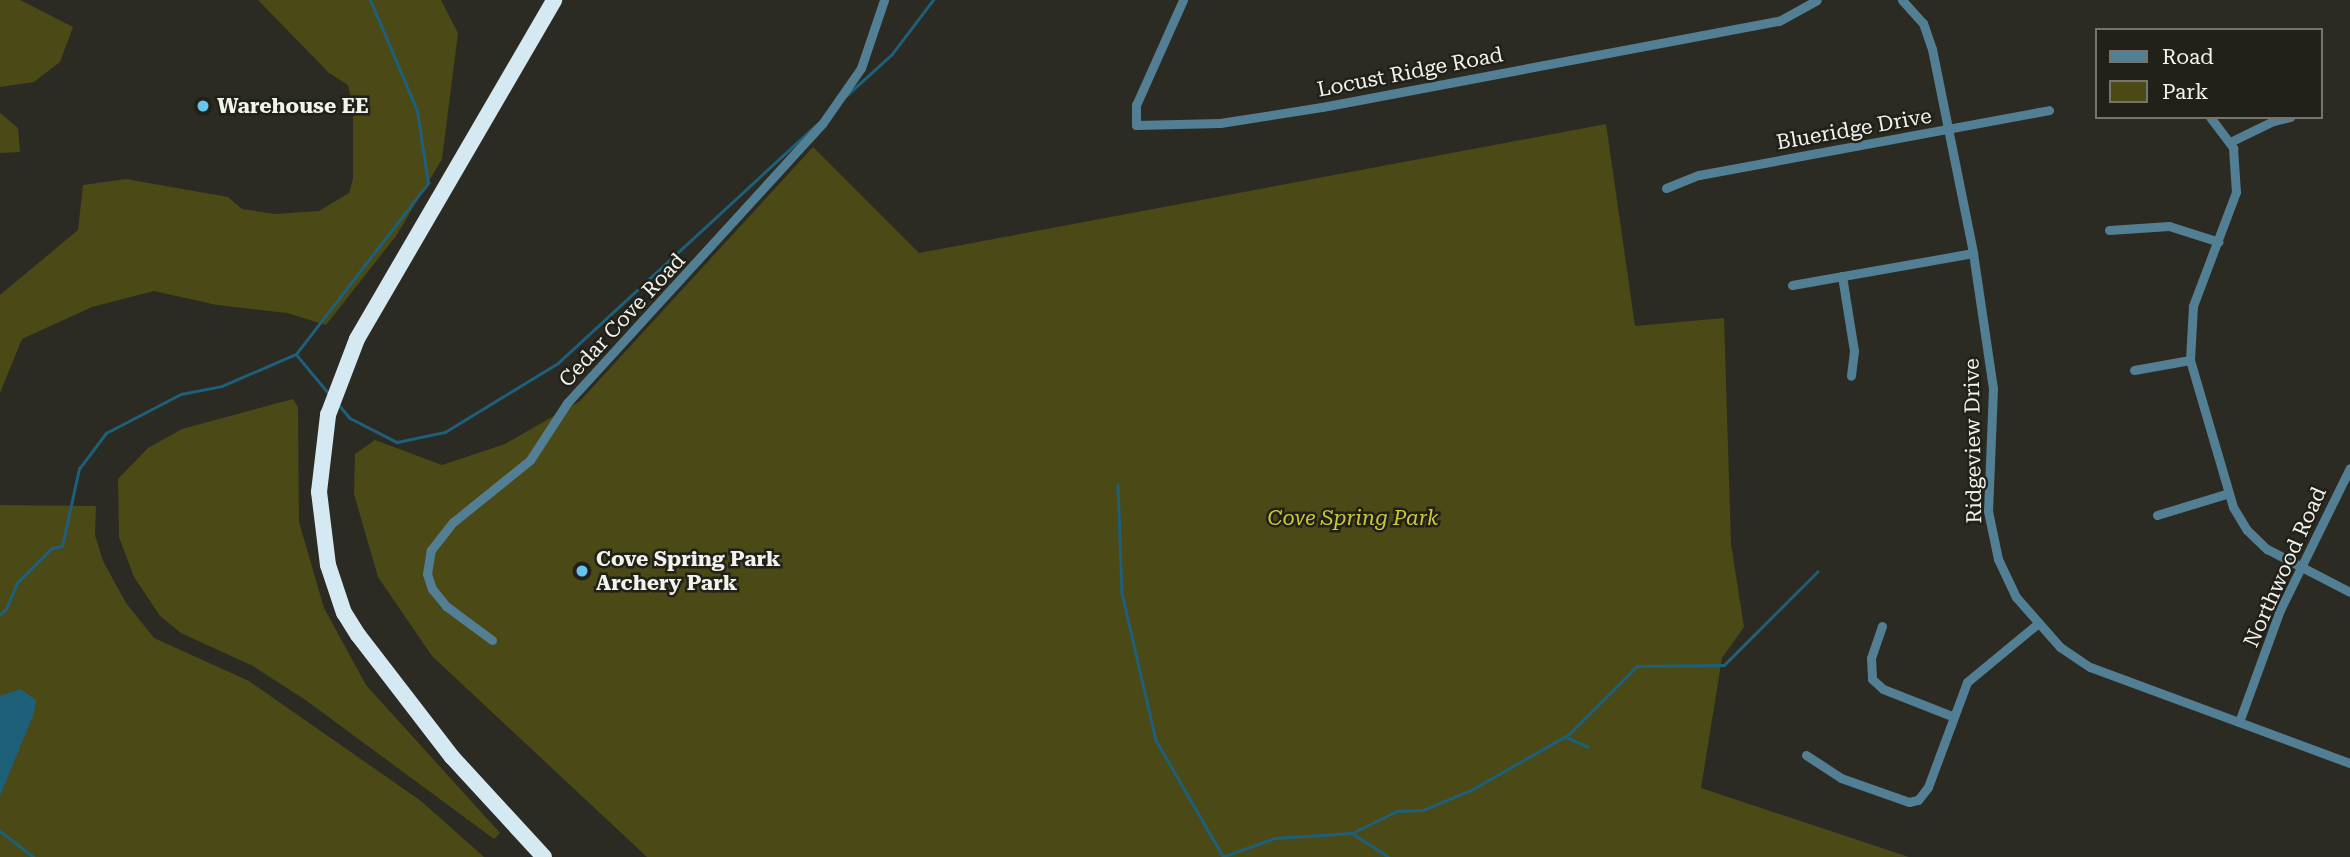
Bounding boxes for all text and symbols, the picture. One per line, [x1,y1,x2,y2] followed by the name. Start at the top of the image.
[2094,28,2322,119] legend
[1315,42,1505,102] street label: Locust Ridge Road
[2162,45,2214,69] text: Road
[2162,80,2208,104] text: Park
[217,93,369,119] place label: Warehouse EE
[195,98,211,114] marker: Warehouse EE
[1774,103,1934,155] street label: Blueridge Drive
[554,248,690,392] street label: Cedar Cove Road
[1959,358,1987,524] street label: Ridgeview Drive
[2238,483,2332,651] street label: Northwood Road
[1268,505,1438,531] park label: Cove Spring Park
[596,546,780,596] place label: Cove Spring Park Archery Park
[574,563,590,579] marker: Cove Spring Park Archery Park

